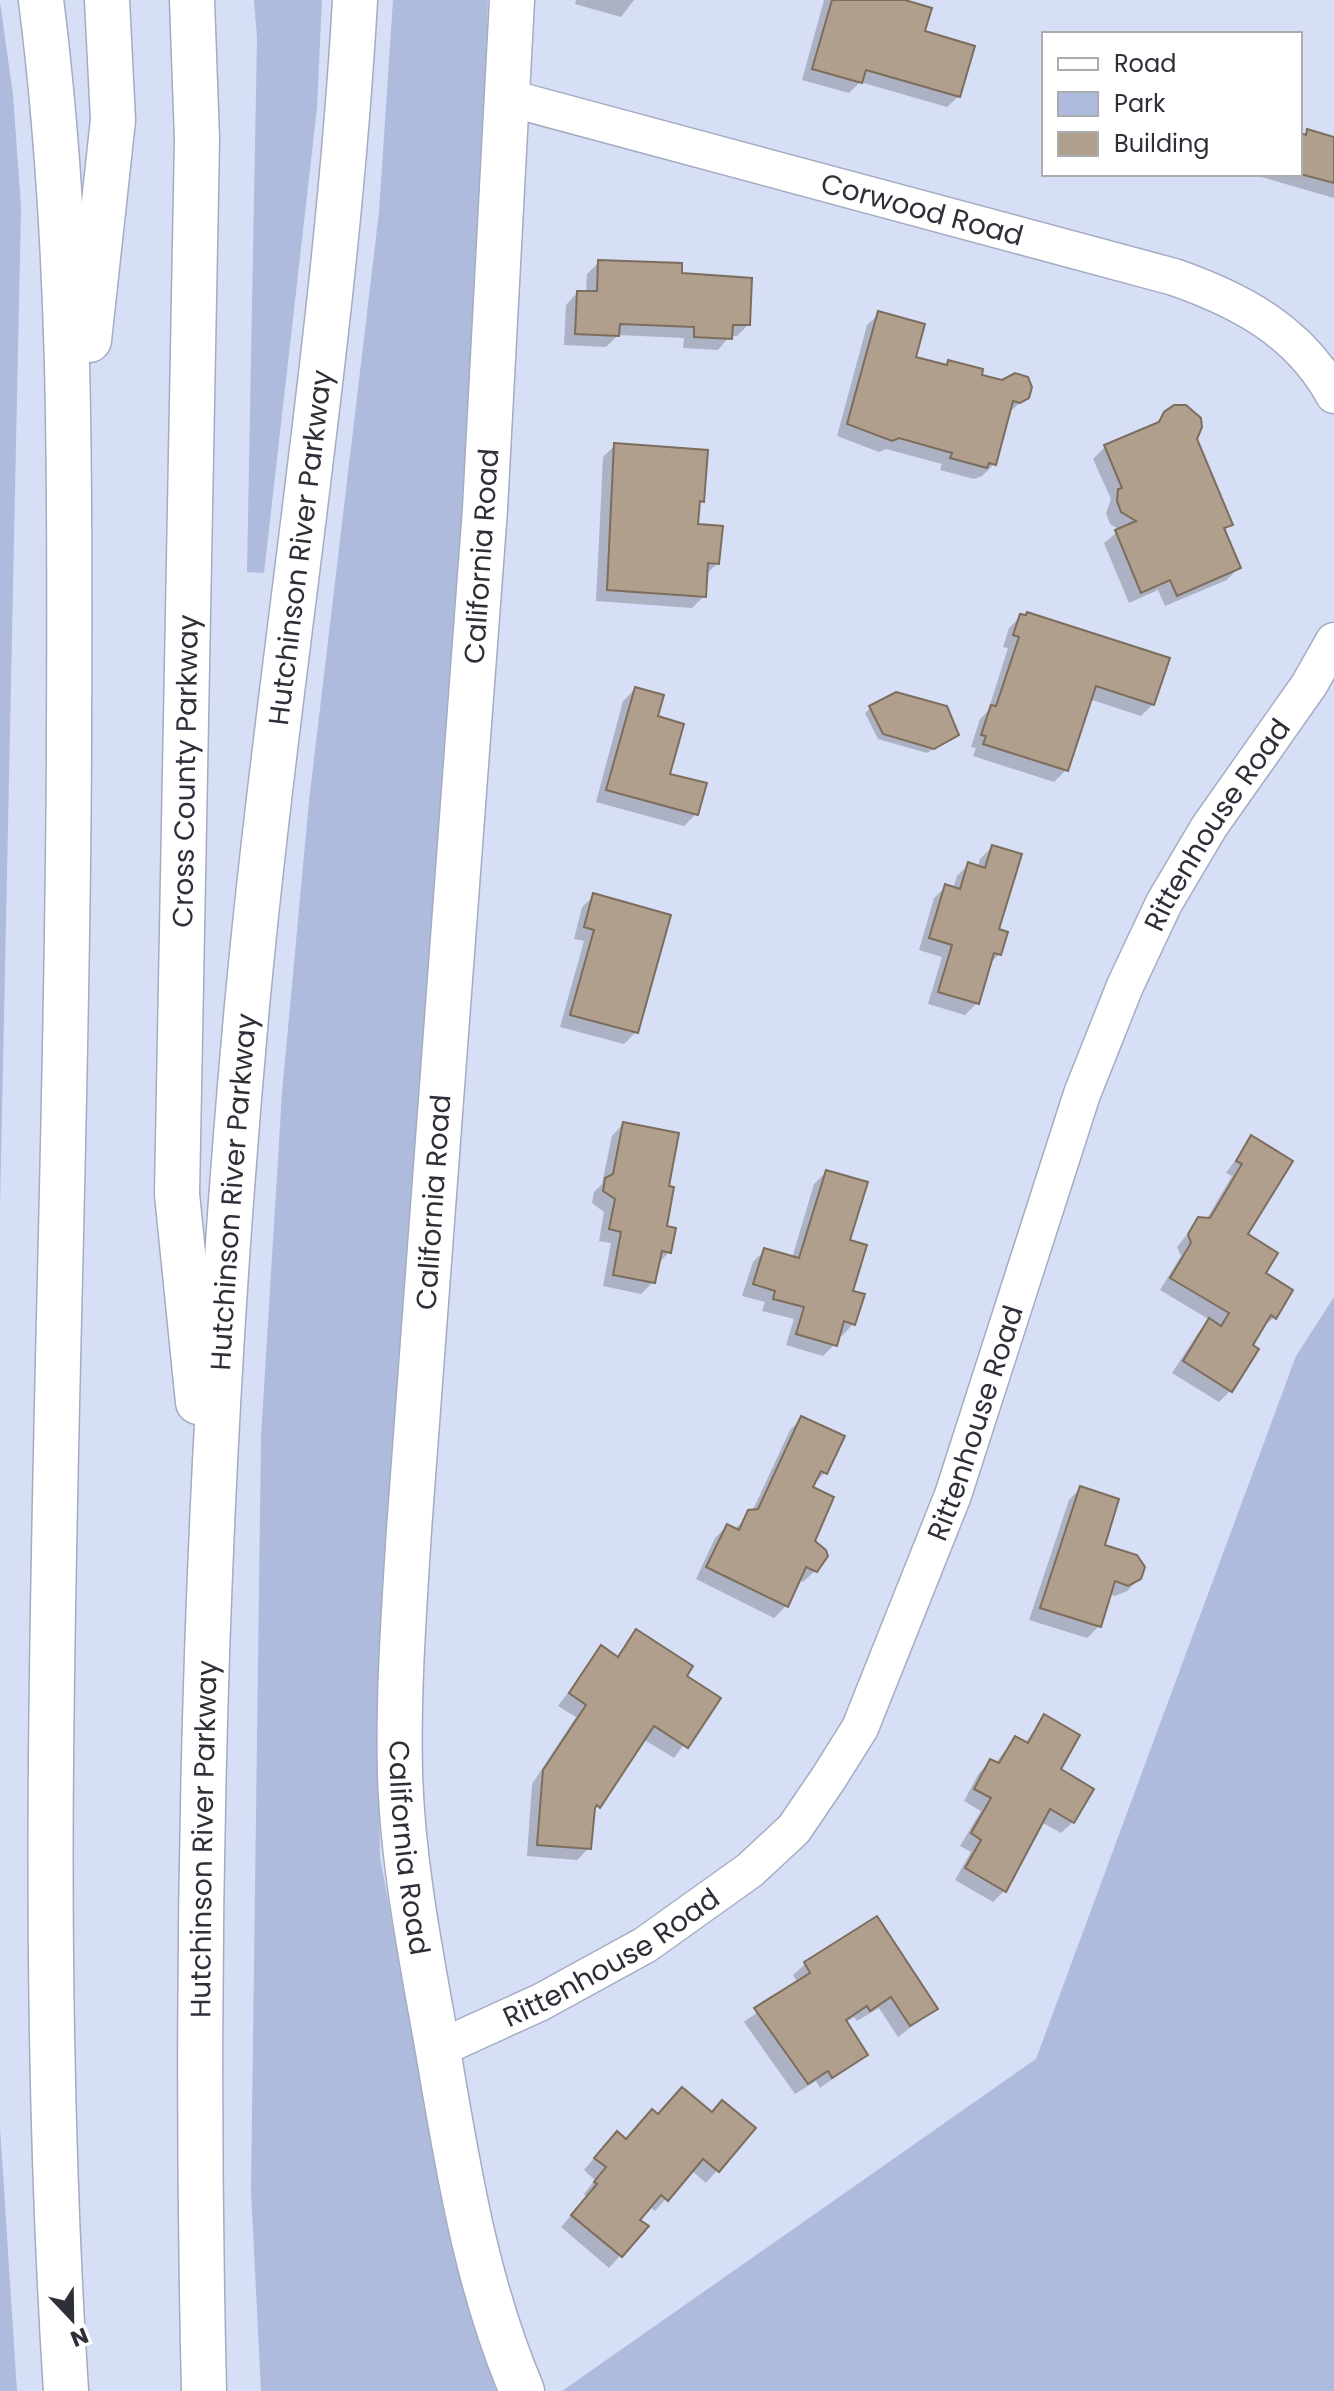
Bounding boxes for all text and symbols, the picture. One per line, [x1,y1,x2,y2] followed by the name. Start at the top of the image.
[1042,32,1302,176] legend
[1114,47,1176,80] text: Road
[1114,87,1166,120] text: Park
[1114,127,1210,160] text: Building
[817,164,1028,256] street label: Corwood Road
[259,367,341,728] street label: Hutchinson River Parkway
[455,447,508,665] street label: California Road
[163,614,208,928] street label: Cross County Parkway
[1135,711,1300,937] street label: Rittenhouse Road
[201,1012,266,1371] street label: Hutchinson River Parkway
[407,1093,460,1311] street label: California Road
[918,1300,1033,1546] street label: Rittenhouse Road
[181,1659,227,2018] street label: Hutchinson River Parkway
[380,1740,440,1958] street label: California Road
[497,1879,727,2037] street label: Rittenhouse Road
[32,2279,112,2359] north arrow
[66,2320,93,2355] text: N

